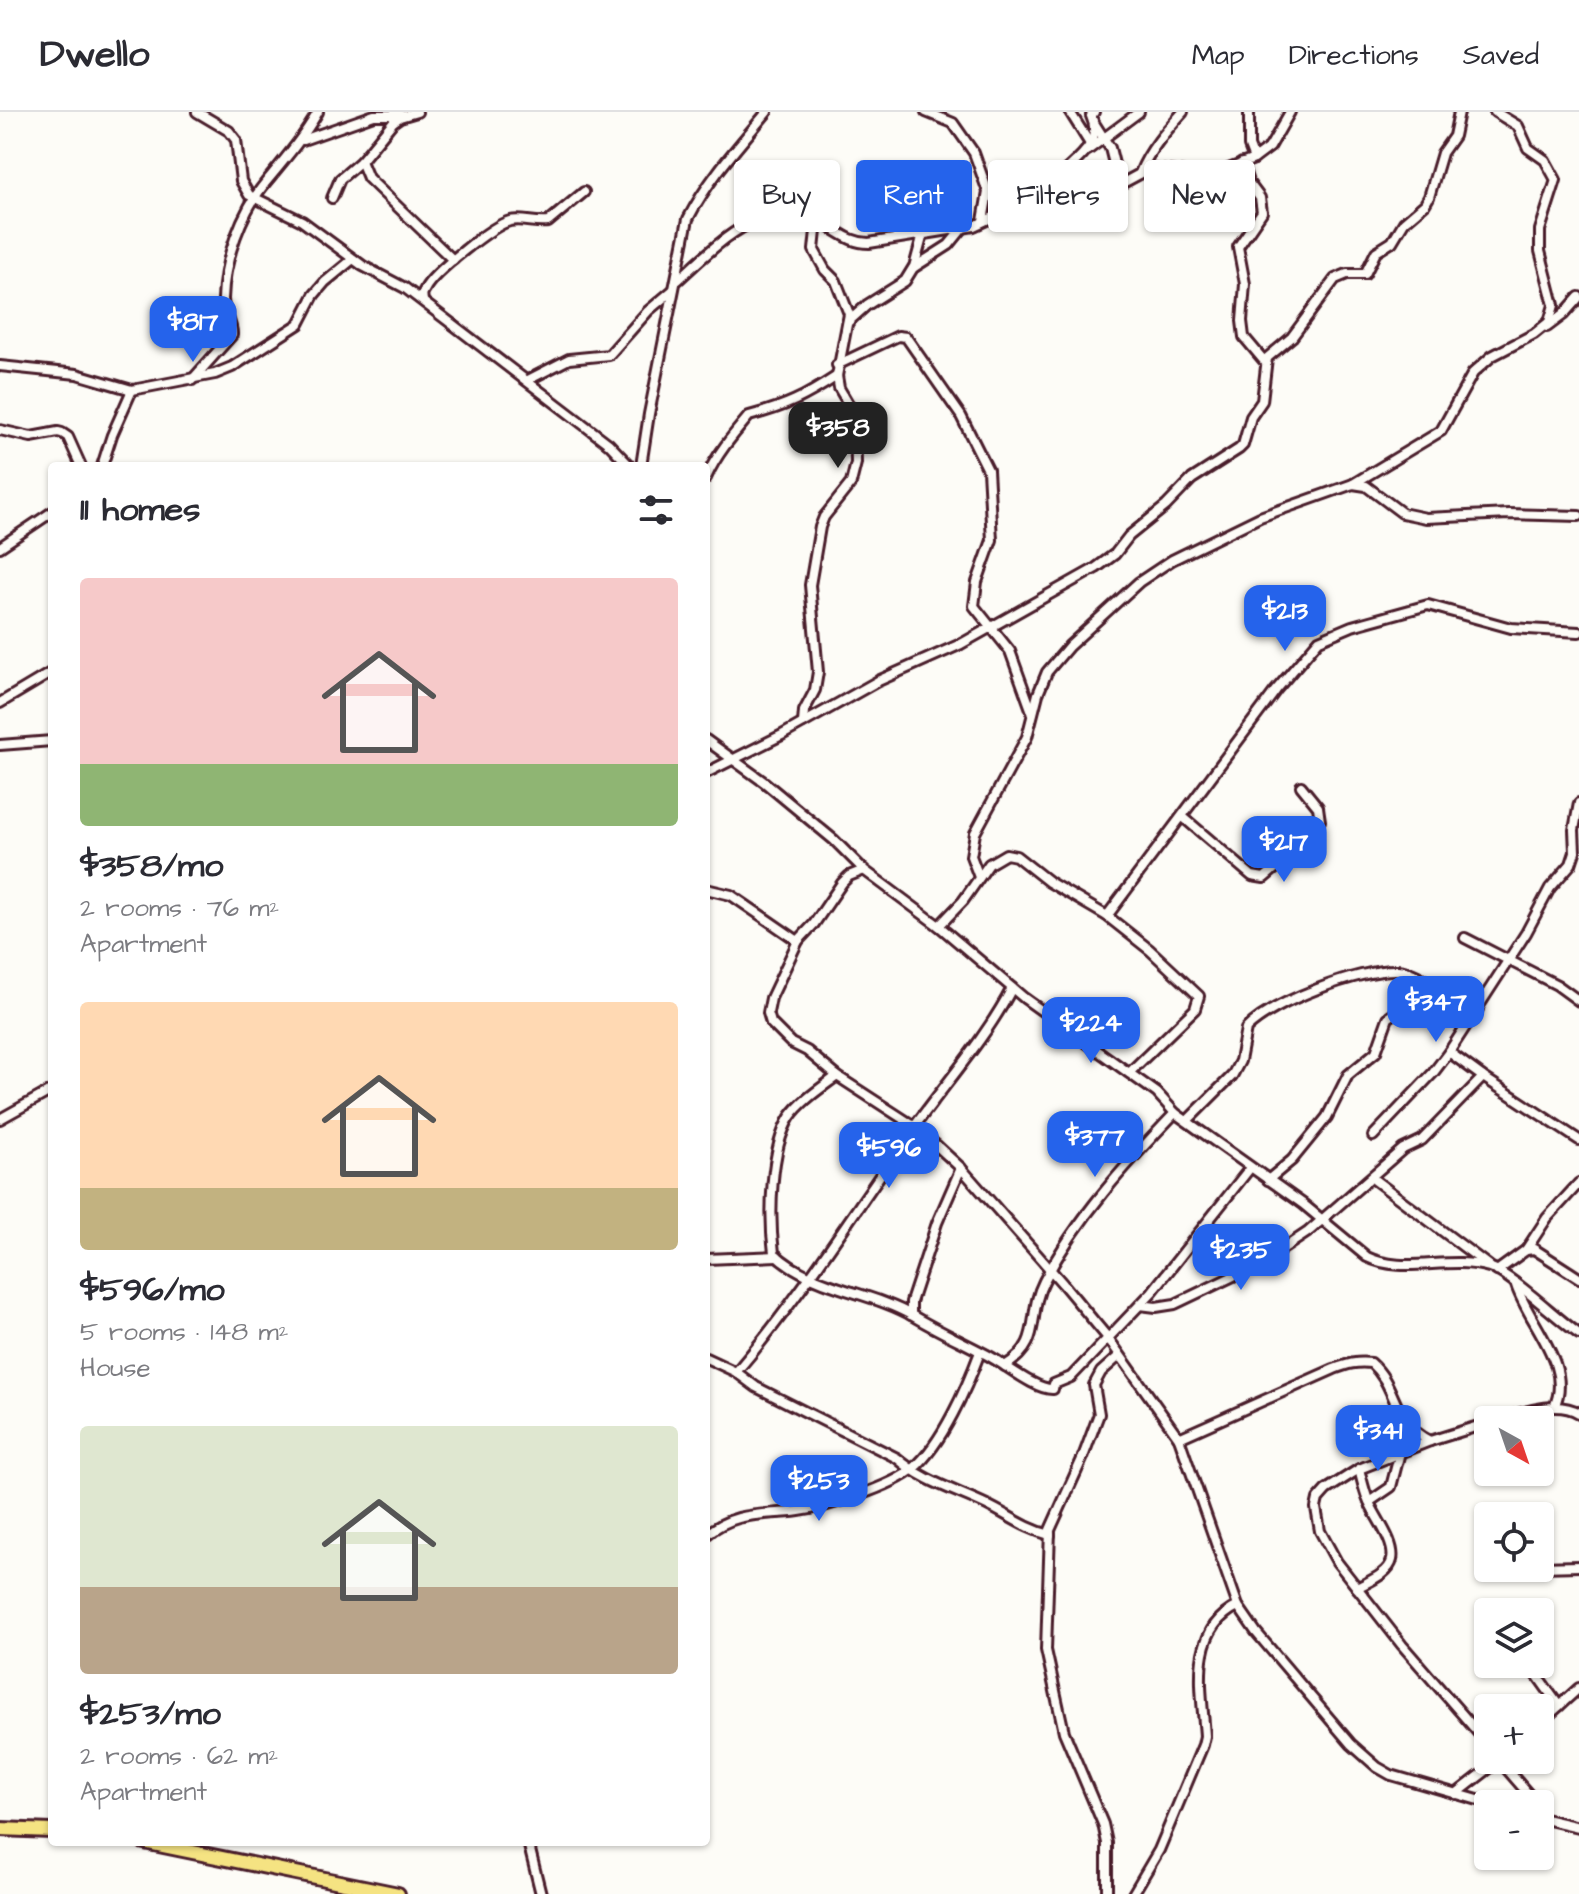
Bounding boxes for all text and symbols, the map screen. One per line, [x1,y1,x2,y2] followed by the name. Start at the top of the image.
[40,29,149,81] text: Dwello
[1192,36,1245,75] text: Map
[1289,36,1419,75] text: Directions
[1463,36,1539,75] text: Saved
[734,160,840,232] chip: Buy
[856,160,972,232] chip: Rent
[988,160,1128,232] chip: Filters
[1144,160,1255,232] chip: New
[146,296,240,364] pin: $817
[168,304,218,340] text: $817
[791,402,885,470] pin: $358
[807,410,869,446] text: $358
[80,486,200,534] text: 11 homes
[634,488,678,532] icon: filters
[1238,585,1332,653] pin: $213
[1262,593,1308,629] text: $213
[307,630,451,774] icon: home
[1237,816,1331,884] pin: $217
[1260,824,1308,860] text: $217
[80,842,223,890] text: $358/mo
[80,890,279,926] text: 2 rooms · 76 m²
[80,926,207,962] text: Apartment
[1389,976,1483,1044] pin: $347
[1405,984,1467,1020] text: $347
[1044,997,1138,1065] pin: $224
[1060,1005,1122,1041] text: $224
[307,1054,451,1198] icon: home
[1048,1111,1142,1179] pin: $377
[1065,1119,1125,1155] text: $377
[842,1122,936,1190] pin: $596
[857,1130,921,1166] text: $596
[1194,1224,1288,1292] pin: $235
[1211,1232,1272,1268] text: $235
[80,1266,225,1314] text: $596/mo
[80,1314,288,1350] text: 5 rooms · 148 m²
[80,1350,151,1386] text: House
[1331,1405,1425,1473] pin: $341
[1474,1406,1554,1486] north arrow
[1474,1406,1554,1870] map controls
[1354,1413,1402,1449] text: $341
[772,1455,866,1523] pin: $253
[789,1463,850,1499] text: $253
[307,1478,451,1622] icon: home
[1474,1502,1554,1582] button: locate
[1474,1598,1554,1678] button: layers
[80,1690,221,1738] text: $253/mo
[1474,1694,1554,1774] button: +
[80,1738,278,1774] text: 2 rooms · 62 m²
[80,1774,207,1810] text: Apartment
[1474,1790,1554,1870] button: −

